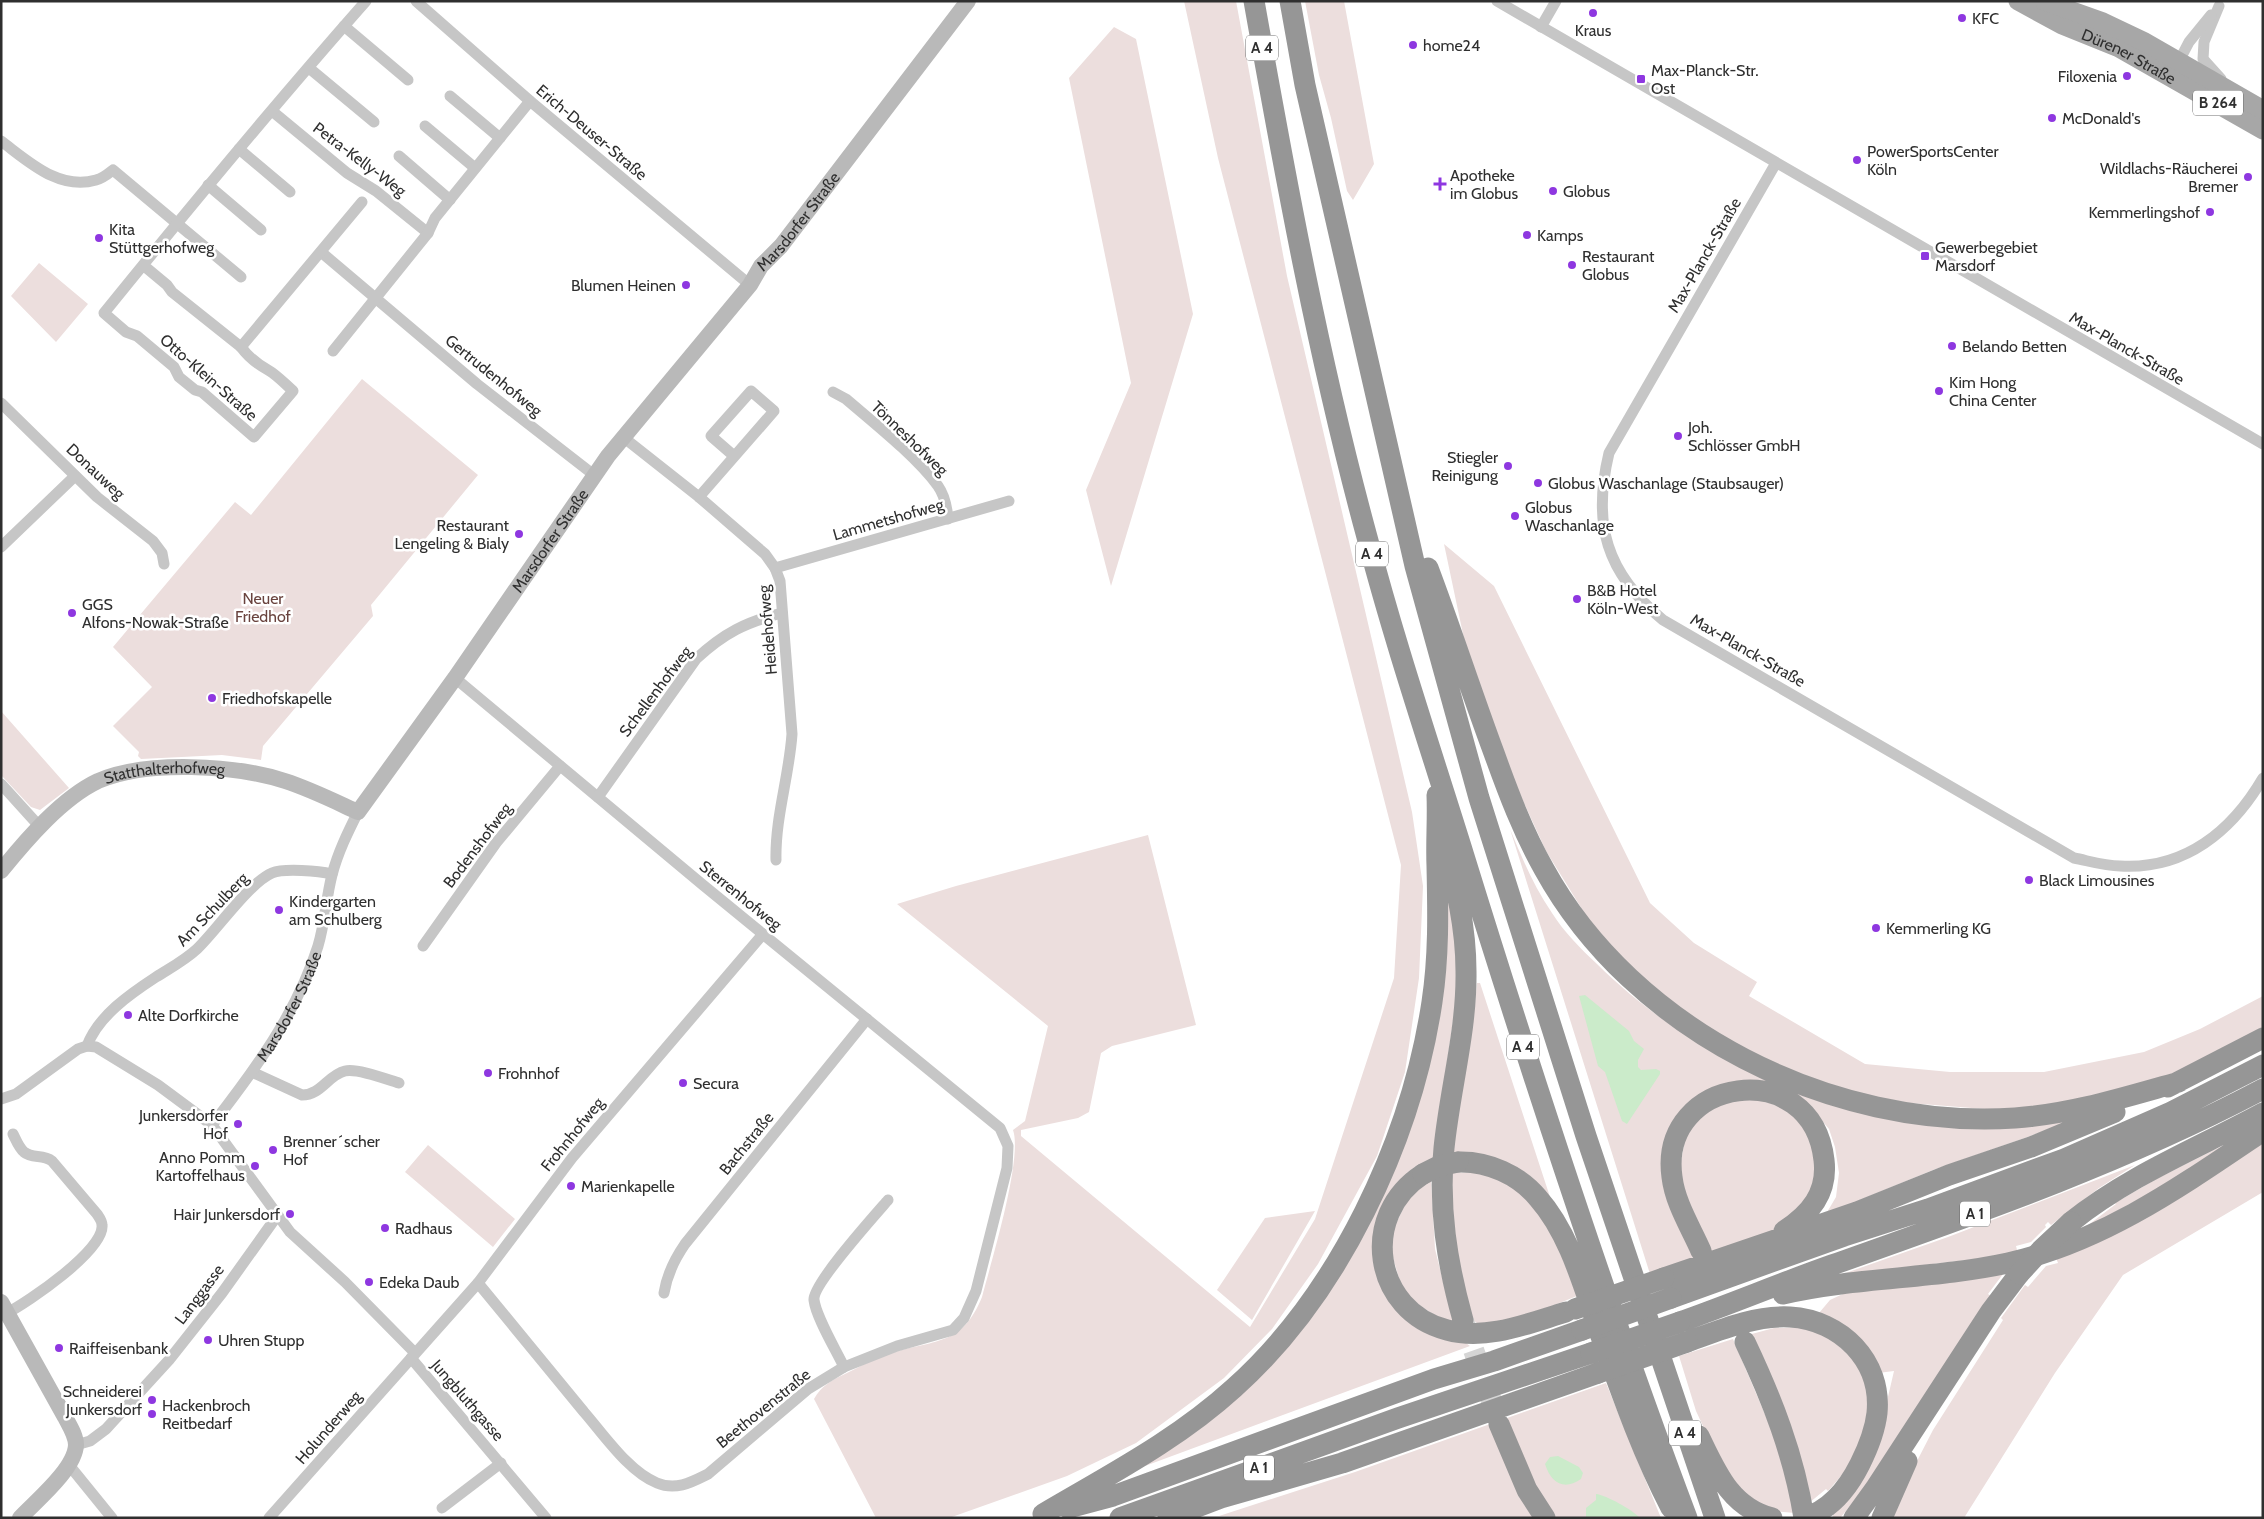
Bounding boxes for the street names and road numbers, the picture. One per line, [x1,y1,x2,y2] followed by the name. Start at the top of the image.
[2079,25,2179,88] street label: Dürener Straße
[1246,36,1278,60] road number: A 4
[532,81,651,184] street label: Erich-Deuser-Straße
[2193,90,2243,116] road number: B 264
[309,118,411,201] street label: Petra-Kelly-Weg
[753,168,844,275] street label: Marsdorfer Straße
[1664,194,1745,316] street label: Max-Planck-Straße
[2066,308,2188,389] street label: Max-Planck-Straße
[156,330,261,425] street label: Otto-Klein-Straße
[441,331,547,421] street label: Gertrudenhofweg
[867,397,953,480] street label: Tönneshofweg
[62,440,130,504] street label: Donauweg
[508,485,592,596] street label: Marsdorfer Straße
[831,494,947,544] street label: Lammetshofweg
[1356,542,1388,566] road number: A 4
[754,583,781,676] street label: Heidehofweg
[1687,610,1809,691] street label: Max-Planck-Straße
[615,641,696,740] street label: Schellenhofweg
[101,758,227,788] street label: Statthalterhofweg
[439,798,516,891] street label: Bodenshofweg
[696,857,786,935] street label: Sterrenhofweg
[173,868,253,950] street label: Am Schulberg
[253,949,325,1065] street label: Marsdorfer Straße
[1507,1034,1539,1060] road number: A 4
[537,1093,609,1175] street label: Frohnhofweg
[715,1108,777,1178] street label: Bachstraße
[1960,1202,1990,1226] road number: A 1
[171,1261,228,1328] street label: Langgasse
[427,1355,508,1445] street label: Jungbluthgasse
[712,1365,814,1452] street label: Beethovenstraße
[291,1386,366,1468] street label: Holunderweg
[1669,1420,1701,1446] road number: A 4
[1244,1456,1274,1480] road number: A 1

